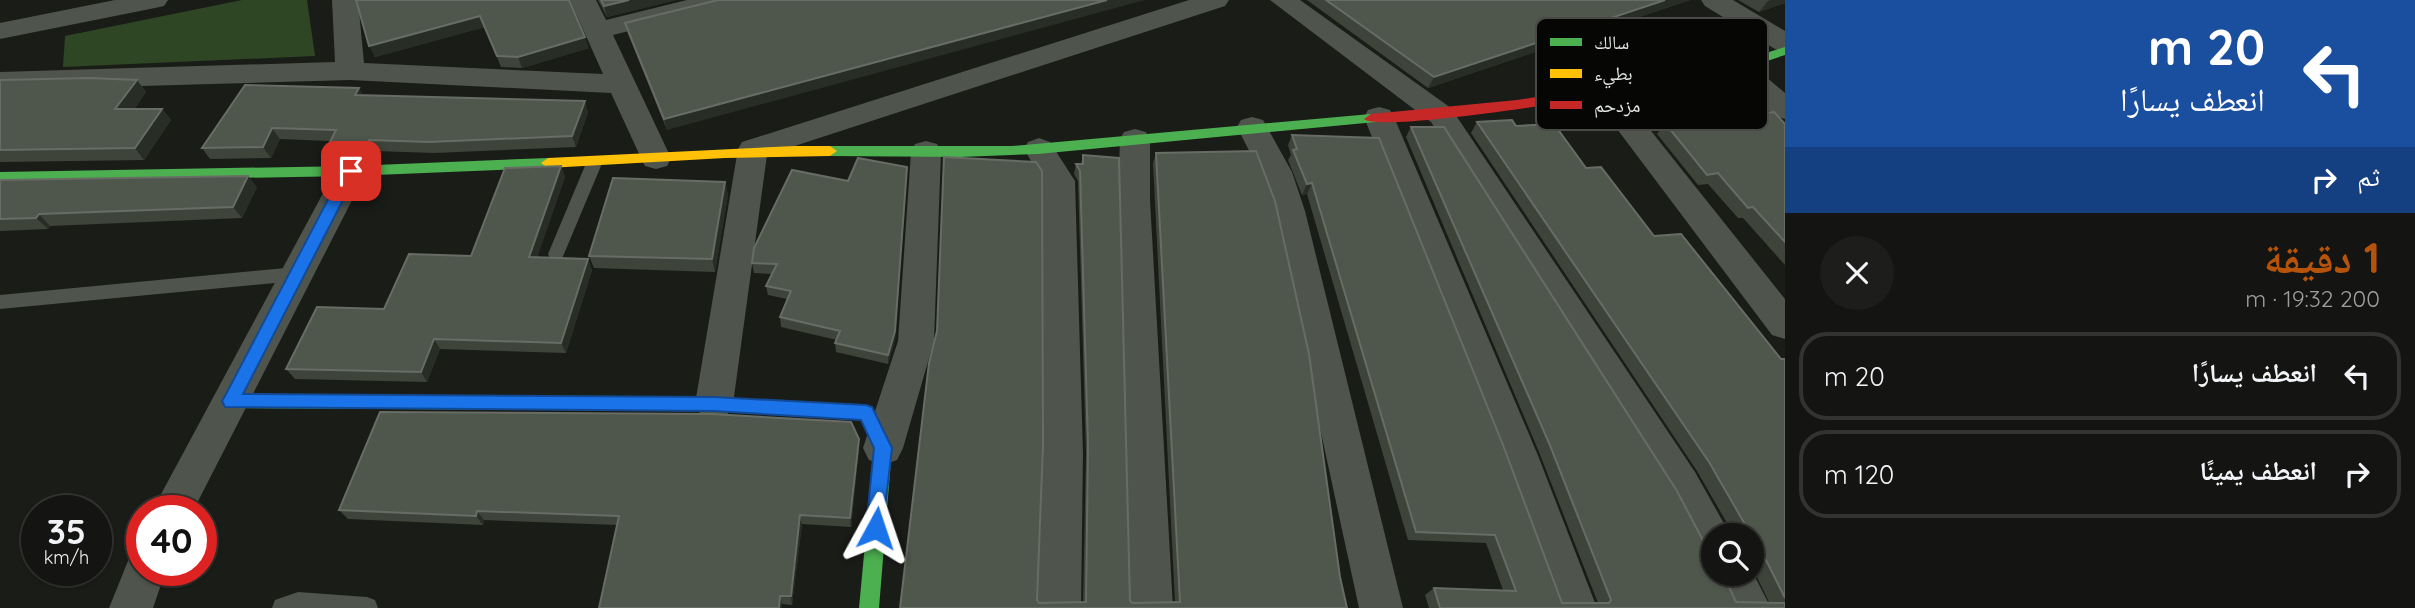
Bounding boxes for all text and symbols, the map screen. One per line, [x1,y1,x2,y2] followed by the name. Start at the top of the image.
[2148,16,2265,77] text: 20 m
[1536,18,1768,130] legend
[2289,28,2380,119] icon: left
[1594,30,1629,54] text: سالك
[1594,61,1633,89] text: بطيء
[2120,79,2265,119] text: انعطف يسارًا
[1594,93,1640,118] text: مزدحم
[321,141,381,201] pin
[332,152,370,190] icon: arrive
[2357,160,2380,193] text: ثم
[2305,161,2343,199] icon: right
[2264,231,2380,284] text: 1 دقيقة
[1820,236,1894,310] button: close
[2245,284,2380,313] text: 200 m · 19:32
[2192,356,2317,389] text: انعطف يسارًا
[2338,357,2376,395] icon: left
[1824,360,1885,393] text: 20 m
[2199,454,2317,487] text: انعطف يمينًا
[2338,455,2376,493] icon: right
[1824,458,1894,491] text: 120 m
[839,491,913,565] position arrow
[126,495,217,586] speed limit sign: 40
[47,509,86,553] text: 35
[1701,523,1764,586] map controls
[1701,523,1764,586] button: search
[44,546,89,569] text: km/h

